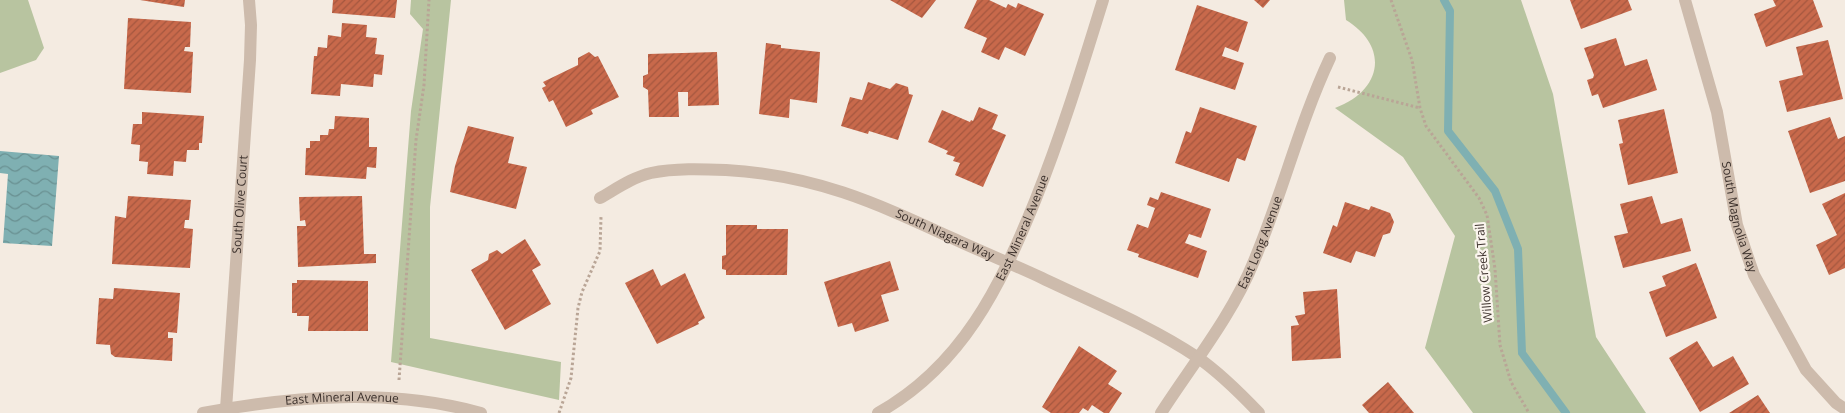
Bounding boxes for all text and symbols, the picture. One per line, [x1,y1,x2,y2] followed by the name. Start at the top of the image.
[228,155,251,254] street label: South Olive Court
[1718,160,1762,276] street label: South Magnolia Way
[991,172,1053,283] street label: East Mineral Avenue
[1234,193,1286,292] street label: East Long Avenue
[893,205,998,264] street label: South Niagara Way
[1471,223,1496,323] street label: Willow Creek Trail
[284,388,400,409] street label: East Mineral Avenue

